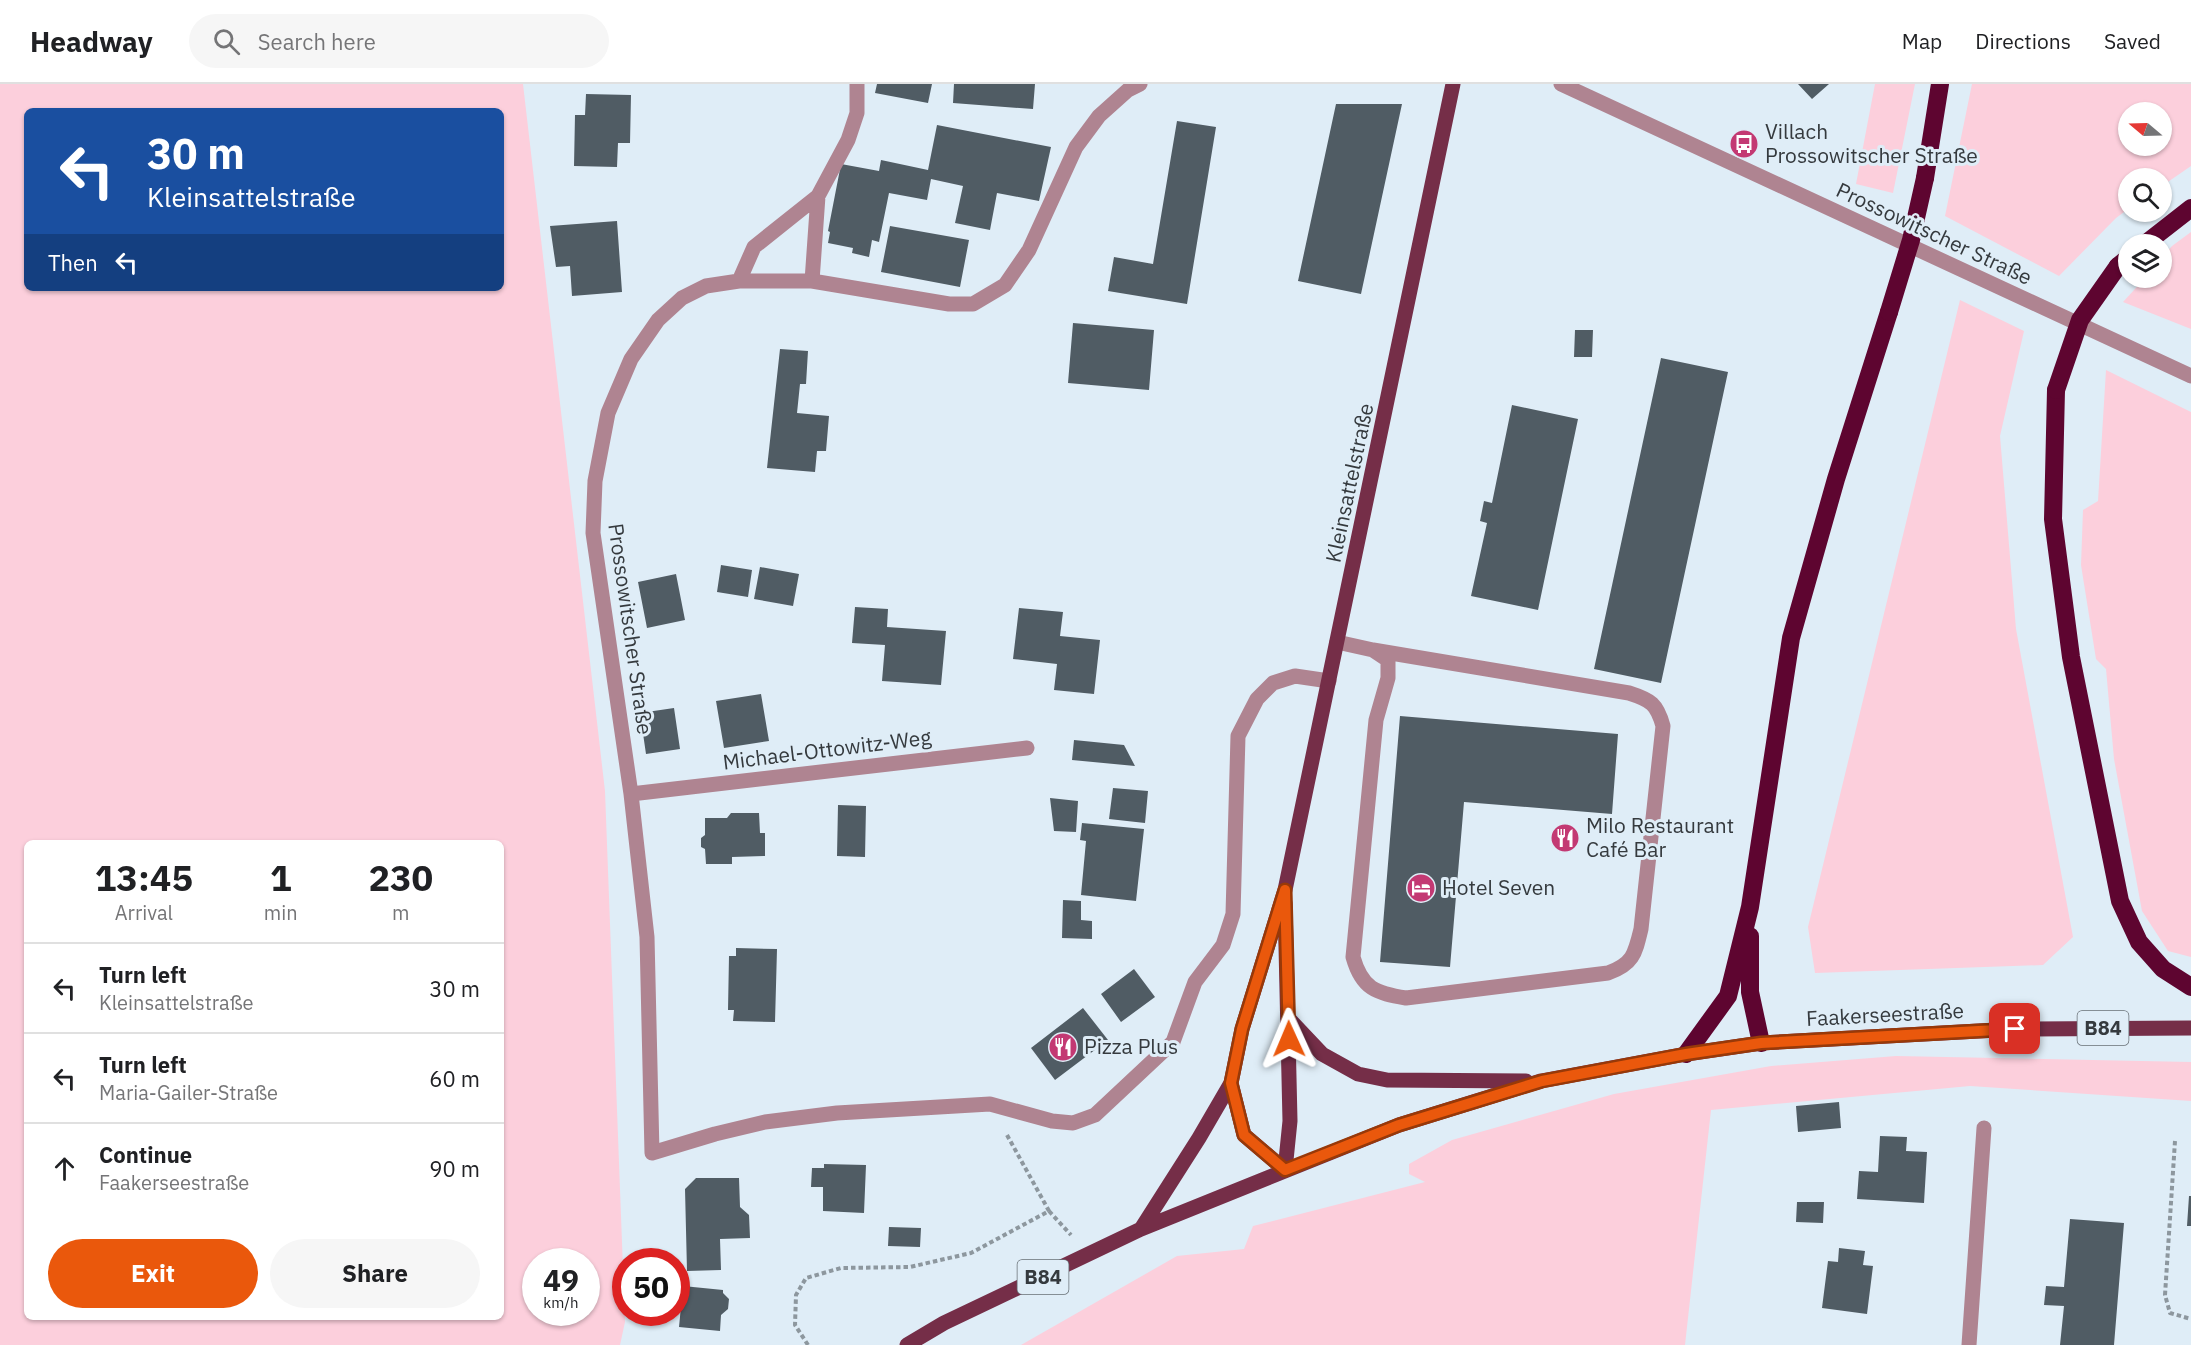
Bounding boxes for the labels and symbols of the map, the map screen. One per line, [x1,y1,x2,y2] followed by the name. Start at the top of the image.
[2118,102,2172,156] north arrow
[1765,117,1978,169] place label: Villach Prossowitscher Straße
[1728,128,1760,160] bus stop icon: Villach Prossowitscher Straße
[1832,175,2037,291] street label: Prossowitscher Straße
[1318,401,1380,565] street label: Kleinsattelstraße
[602,521,660,736] street label: Prossowitscher Straße
[721,722,933,776] street label: Michael-Ottowitz-Weg
[1586,811,1734,863] place label: Milo Restaurant Café Bar
[1549,822,1581,854] restaurant icon: Milo Restaurant Café Bar
[1405,872,1437,904] hotel icon: Hotel Seven
[1442,873,1555,901] place label: Hotel Seven
[1805,996,1964,1032] street label: Faakerseestraße
[1989,1003,2040,1054] pin
[1257,1007,1321,1071] position arrow
[2078,1011,2128,1045] road number: B84
[1047,1031,1079,1063] restaurant icon: Pizza Plus
[1084,1032,1178,1060] place label: Pizza Plus
[612,1248,690,1326] speed limit sign: 50
[1018,1260,1068,1294] road number: B84

